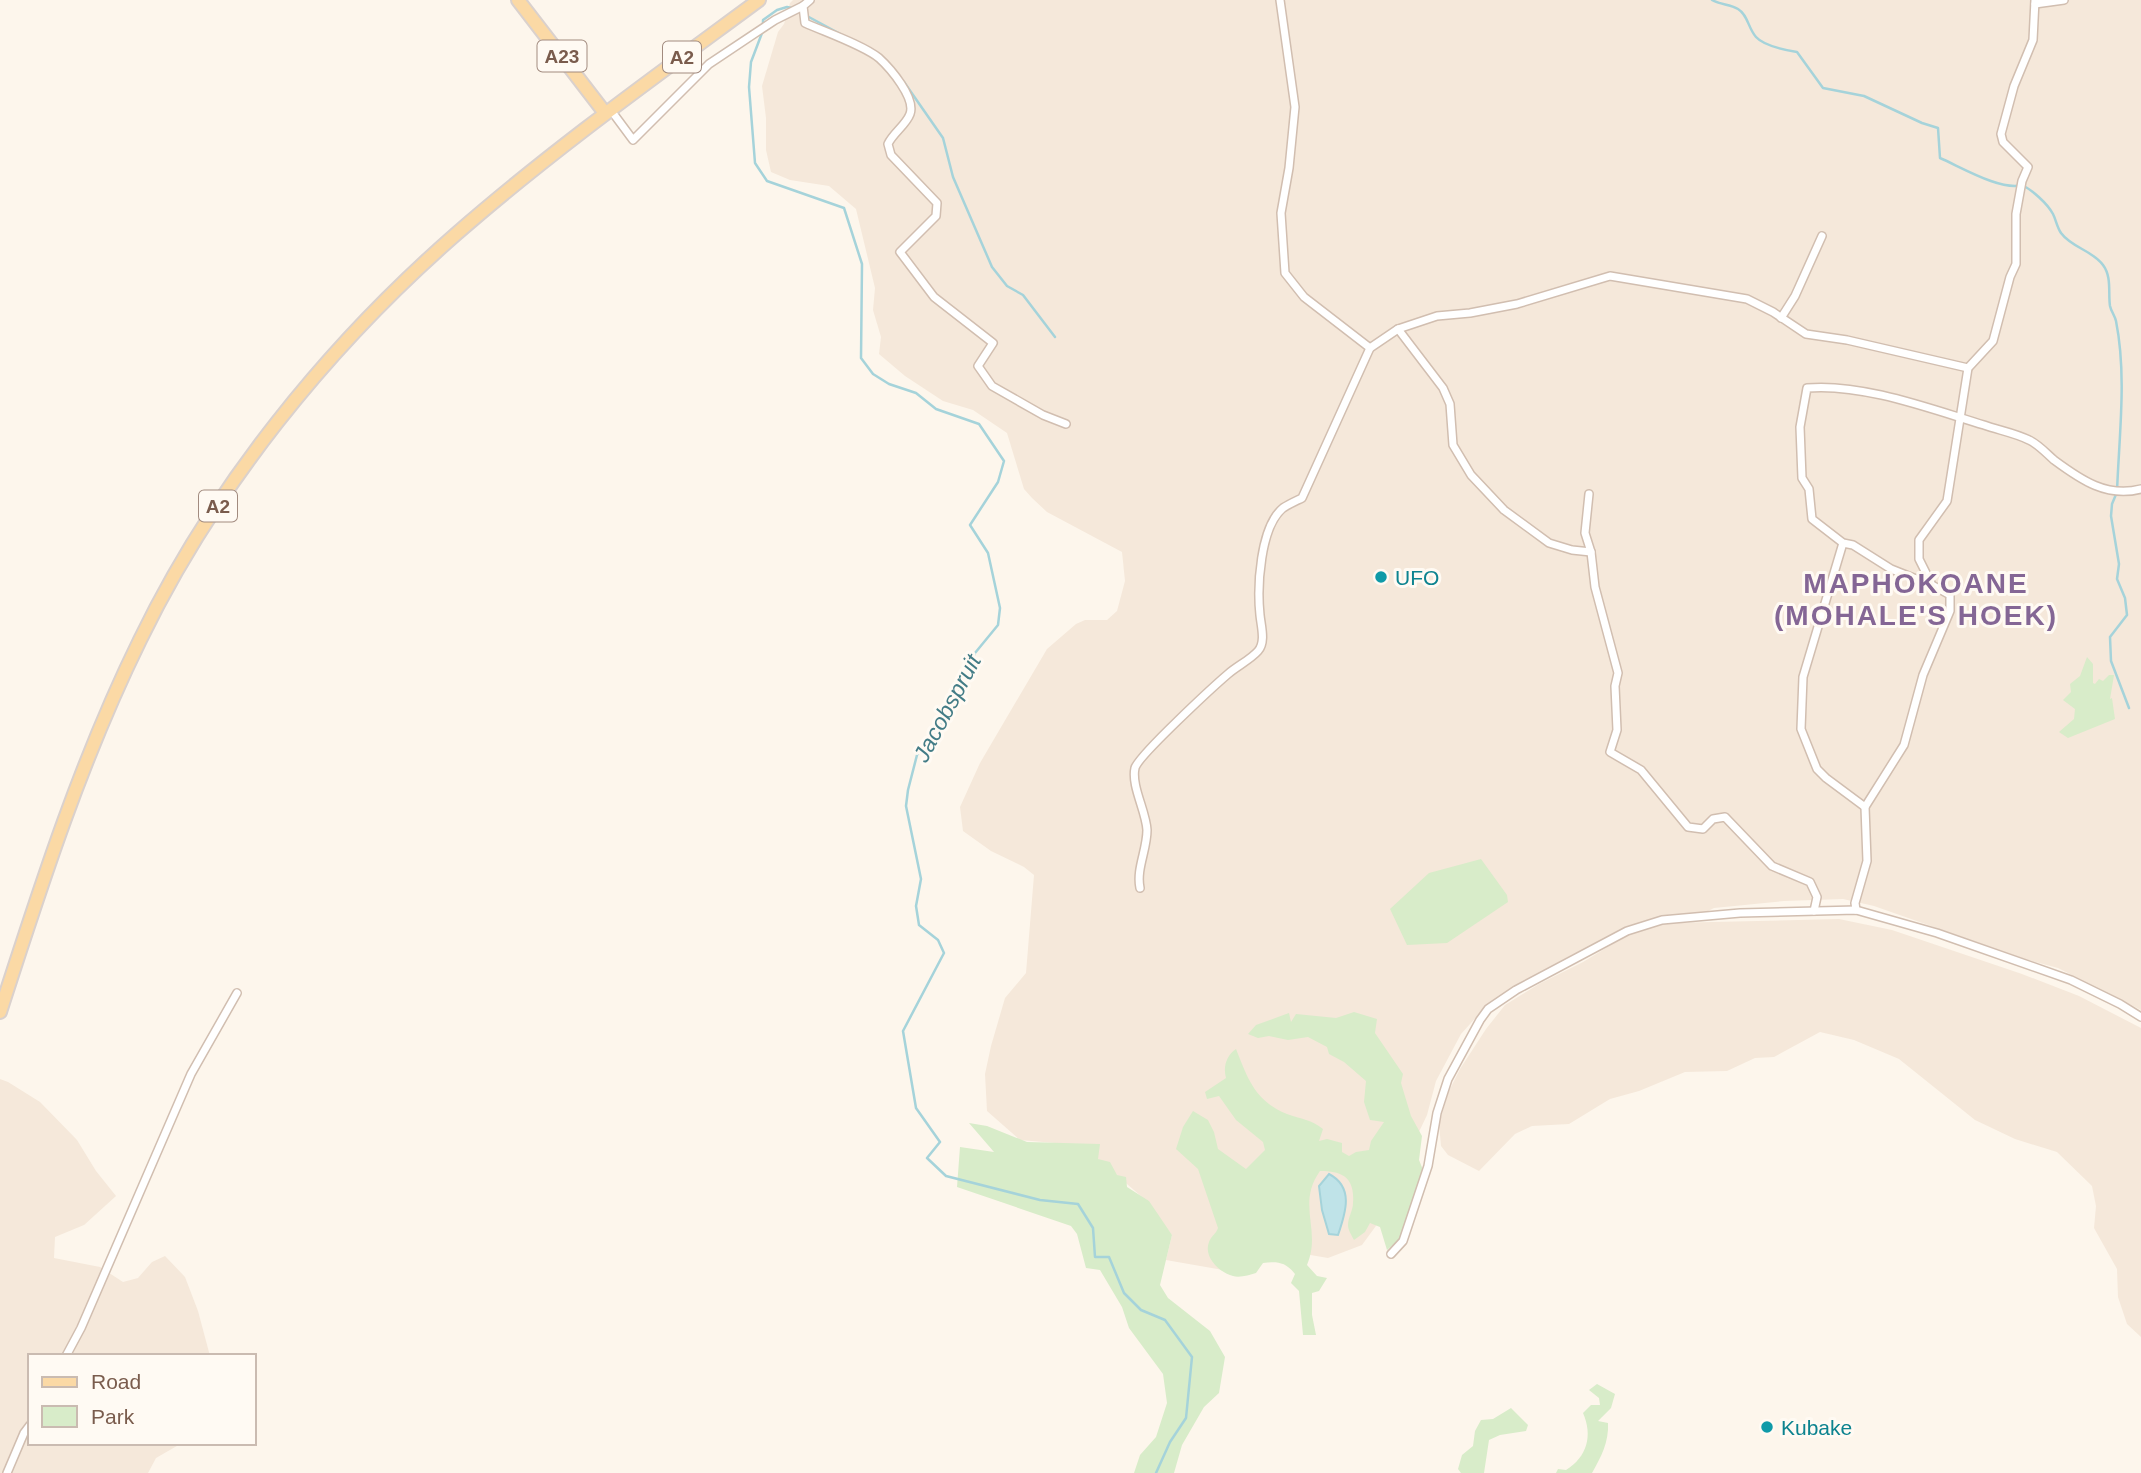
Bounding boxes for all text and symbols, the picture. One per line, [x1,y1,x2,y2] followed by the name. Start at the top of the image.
[538,40,586,72] road number: A23
[663,41,701,72] road number: A2
[199,491,237,522] road number: A2
[1395,566,1439,589] place label: UFO
[1774,568,2058,631] district label: MAPHOKOANE (MOHALE'S HOEK)
[1373,569,1389,585] marker: UFO
[907,649,987,767] water label: Jacobspruit
[28,1354,256,1445] legend
[91,1370,141,1393] text: Road
[91,1405,135,1428] text: Park
[1781,1416,1852,1439] place label: Kubake
[1759,1419,1775,1435] marker: Kubake

